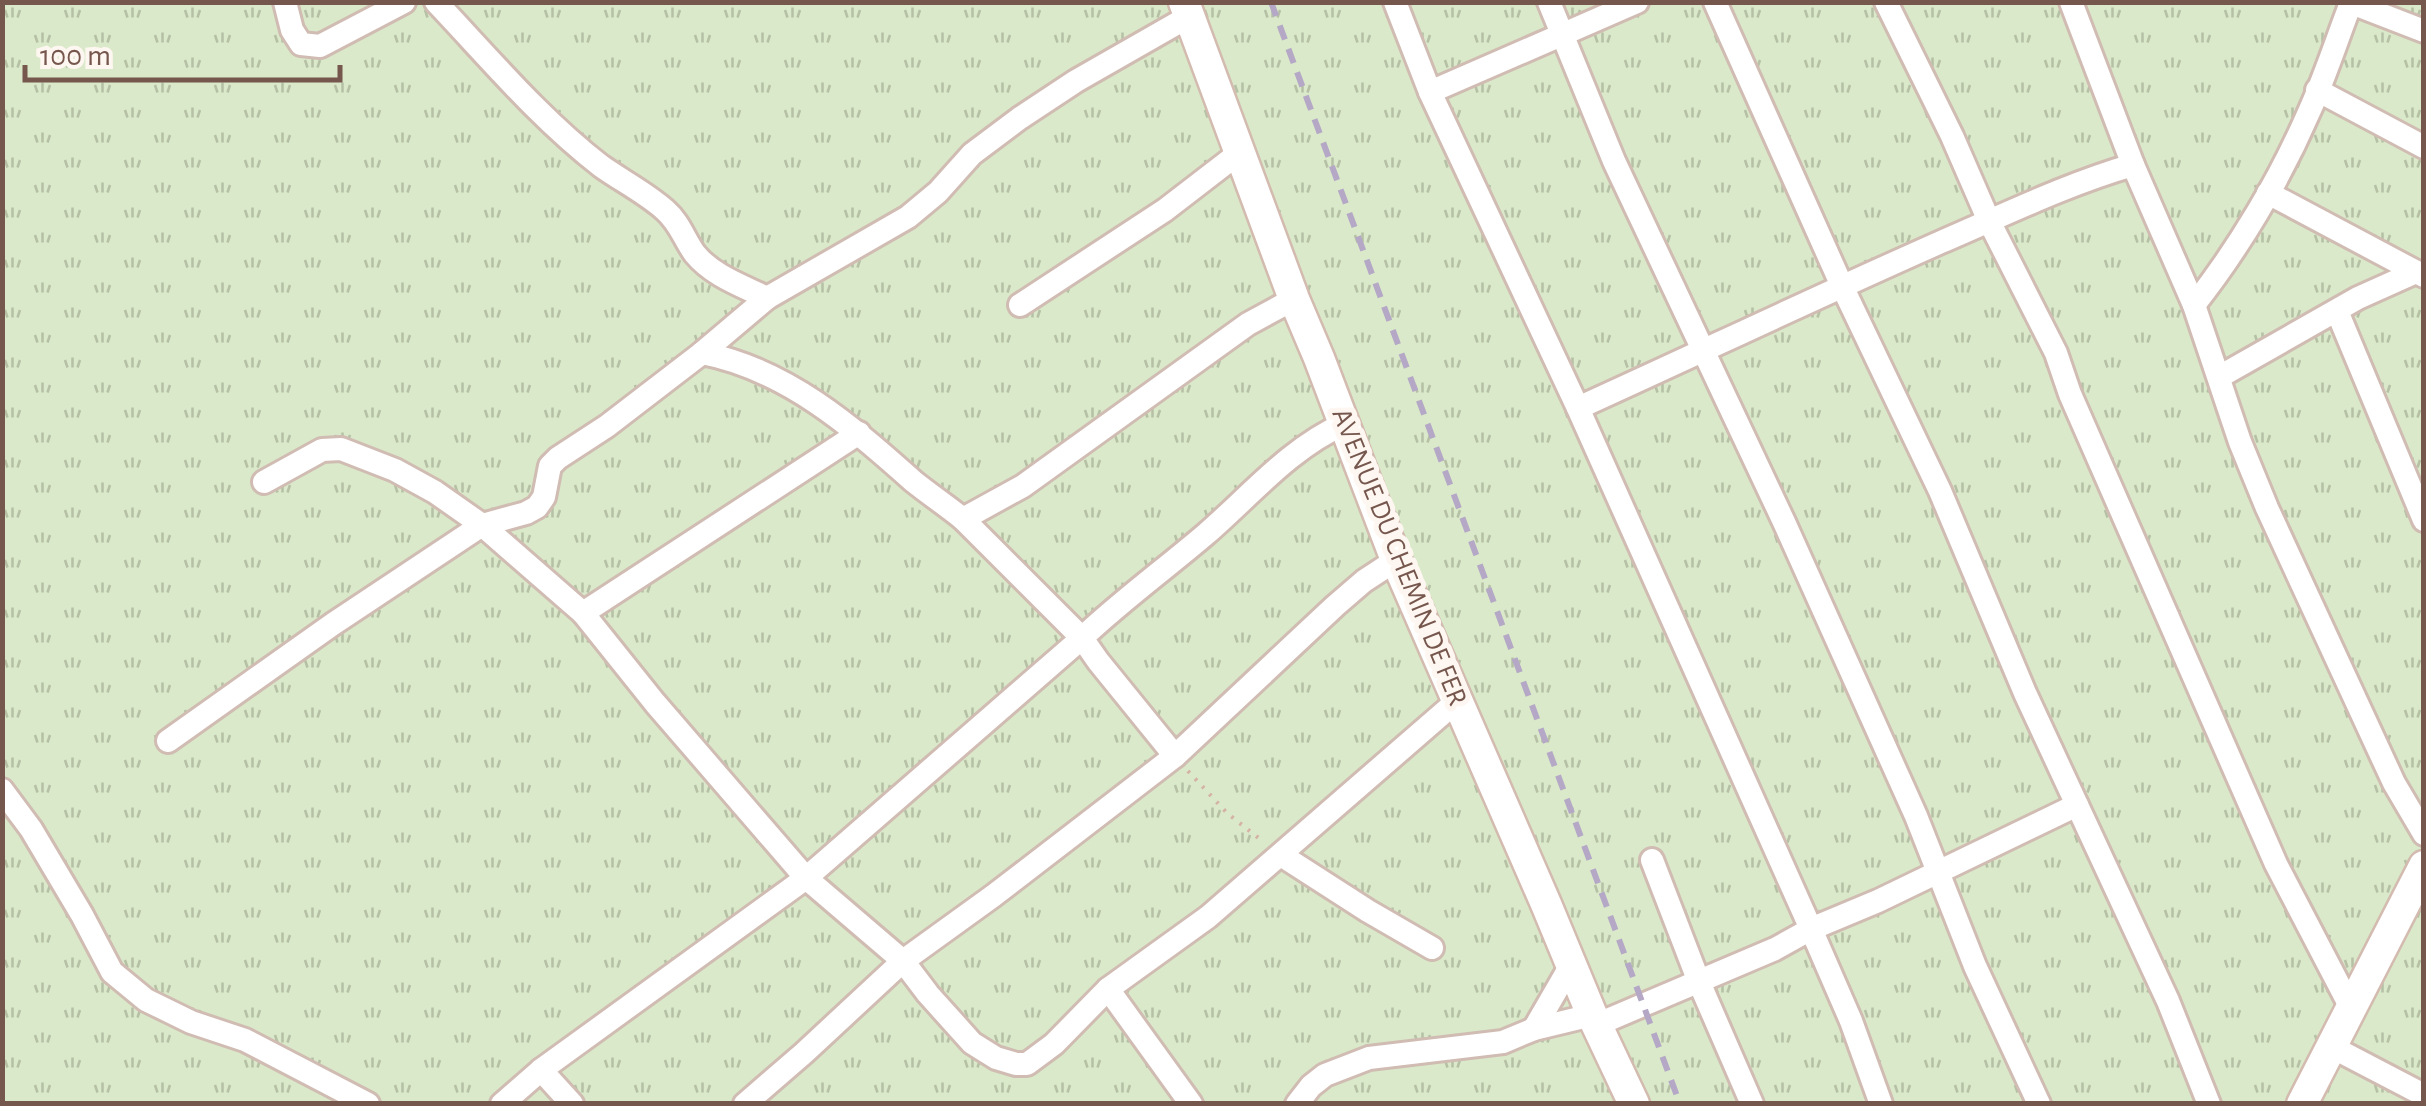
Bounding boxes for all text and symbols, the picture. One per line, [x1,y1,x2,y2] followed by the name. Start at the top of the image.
[25,20,340,82] scale bar
[40,41,111,71] text: 100 m
[1326,404,1472,710] street label: AVENUE DU CHEMIN DE FER

